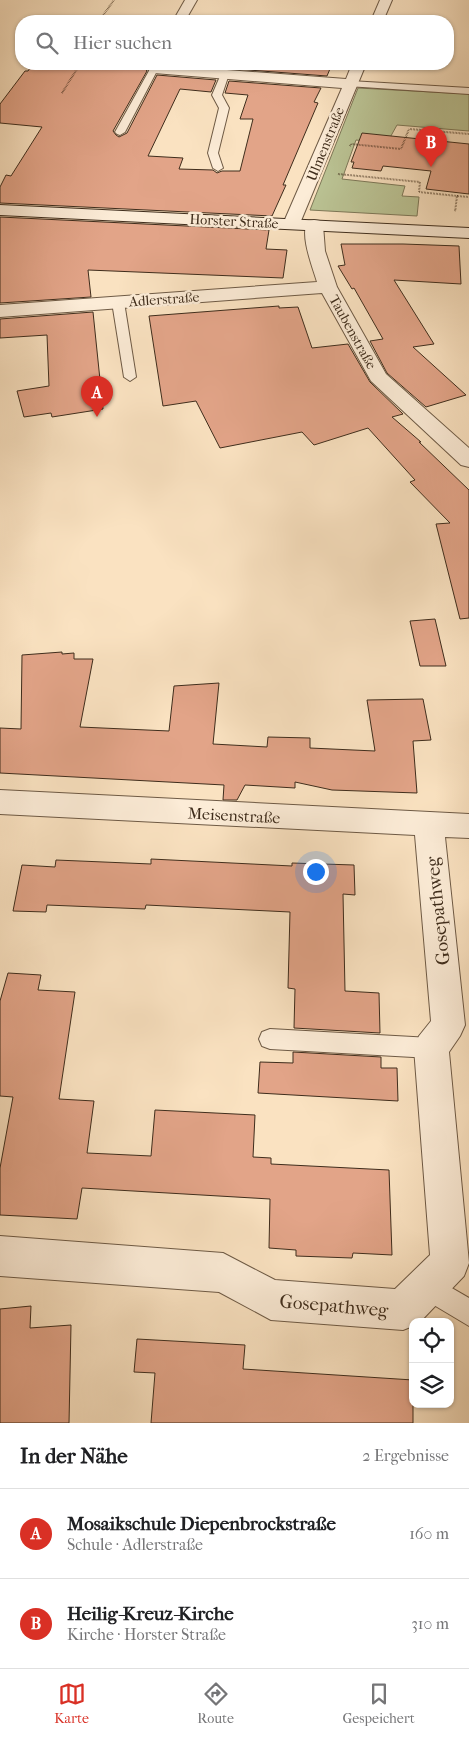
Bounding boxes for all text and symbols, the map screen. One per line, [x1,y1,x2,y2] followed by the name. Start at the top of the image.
[15,15,454,70] search box
[33,29,61,57] icon: search
[73,32,172,54] text: Hier suchen
[303,105,348,184] street label: Ulmenstraße
[415,126,447,167] pin: B
[189,211,279,232] street label: Horster Straße
[127,289,200,311] street label: Adlerstraße
[325,292,380,372] street label: Taubenstraße
[81,376,113,417] pin: A
[187,804,281,827] street label: Meisenstraße
[421,855,455,966] street label: Gosepathweg
[303,859,329,885] your location
[279,1290,390,1322] street label: Gosepathweg
[409,1318,454,1408] map controls
[409,1318,454,1363] button: locate
[409,1363,454,1408] button: layers
[20,1444,128,1468] text: In der Nähe
[362,1446,449,1465] text: 2 Ergebnisse
[67,1513,336,1535] text: Mosaikschule Diepenbrockstraße
[31,1524,41,1543] text: A
[409,1524,449,1543] text: 160 m
[67,1535,203,1554] text: Schule · Adlerstraße
[67,1603,234,1625] text: Heilig-Kreuz-Kirche
[31,1614,41,1633] text: B
[411,1614,449,1633] text: 310 m
[67,1625,226,1644] text: Kirche · Horster Straße
[54,1680,89,1727] tab: Karte
[197,1680,234,1727] tab: Route
[342,1680,415,1727] tab: Gespeichert

